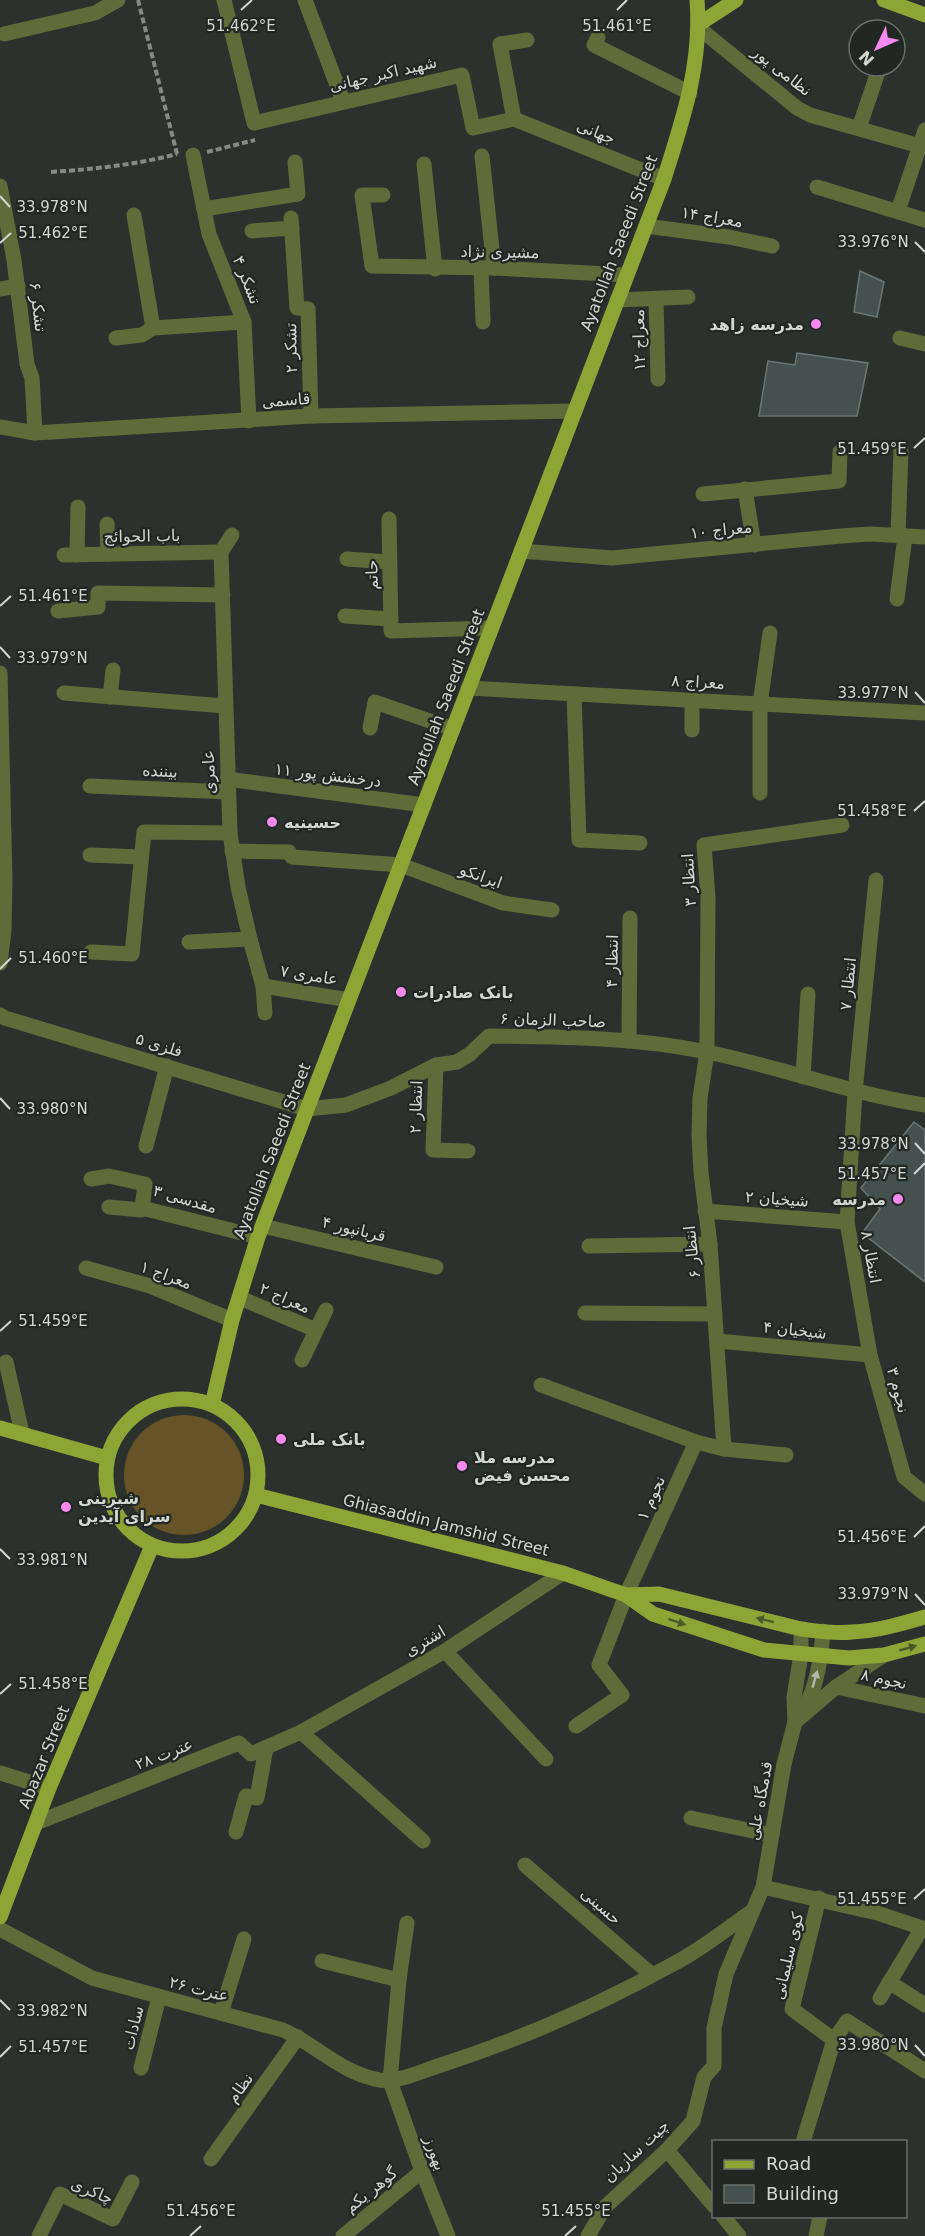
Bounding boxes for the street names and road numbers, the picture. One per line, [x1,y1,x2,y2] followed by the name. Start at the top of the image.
[747,41,815,101] street label: نظامی پور
[327,52,439,97] street label: شهید اکبر جهانی
[574,116,618,149] street label: جهانی
[577,152,661,334] street label: Ayatollah Saeedi Street
[680,203,744,232] street label: معراج ۱۴
[460,242,540,263] street label: مشیری نژاد
[228,253,265,307] street label: تشکر ۴
[25,281,50,333] street label: تشکر ۶
[629,309,650,371] street label: معراج ۱۲
[281,323,302,373] street label: تشکر ۲
[261,389,311,411] street label: قاسمی
[689,517,753,544] street label: معراج ۱۰
[104,526,180,547] street label: باب الحوائج
[362,560,382,590] street label: حاتم
[404,606,488,788] street label: Ayatollah Saeedi Street
[671,671,725,694] street label: معراج ۸
[199,749,220,794] street label: عامری
[274,759,382,792] street label: درخشش پور ۱۱
[142,761,178,781] street label: بیننده
[678,853,701,907] street label: انتظار ۳
[456,859,505,893] street label: ایرانکو
[602,934,623,988] street label: انتظار ۴
[836,957,861,1012] street label: انتظار ۷
[279,961,339,990] street label: عامری ۷
[500,1009,606,1032] street label: صاحب الزمان ۶
[133,1029,185,1062] street label: فلزی ۵
[230,1060,314,1242] street label: Ayatollah Saeedi Street
[406,1080,427,1134] street label: انتظار ۲
[151,1181,219,1217] street label: مقدسی ۳
[745,1187,809,1211] street label: شیخیان ۲
[320,1212,388,1247] street label: قربانپور ۴
[680,1224,705,1279] street label: انتظار ۶
[856,1229,885,1285] street label: انتظار ۸
[137,1257,194,1294] street label: معراج ۱
[256,1279,313,1318] street label: معراج ۲
[762,1317,828,1343] street label: شیخیان ۴
[882,1365,913,1415] street label: نجوم ۳
[633,1473,670,1524] street label: نجوم ۱
[341,1490,551,1560] street label: Ghiasaddin Jamshid Street
[401,1622,449,1661] street label: اشتری
[859,1665,909,1694] street label: نجوم ۸
[15,1703,73,1811] street label: Abazar Street
[132,1734,196,1775] street label: عترت ۲۸
[744,1760,776,1842] street label: قدمگاه علی
[577,1883,625,1929] street label: حسینی
[769,1910,808,2002] street label: کوی سلیمانی
[167,1972,231,2007] street label: عترت ۲۶
[118,2004,148,2052] street label: سادات
[223,2069,257,2107] street label: نظام
[599,2116,673,2187] street label: چیت سازیان
[419,2132,450,2173] street label: بهورز
[341,2163,402,2218] street label: گوهر یکم
[68,2174,116,2209] street label: چاکری

